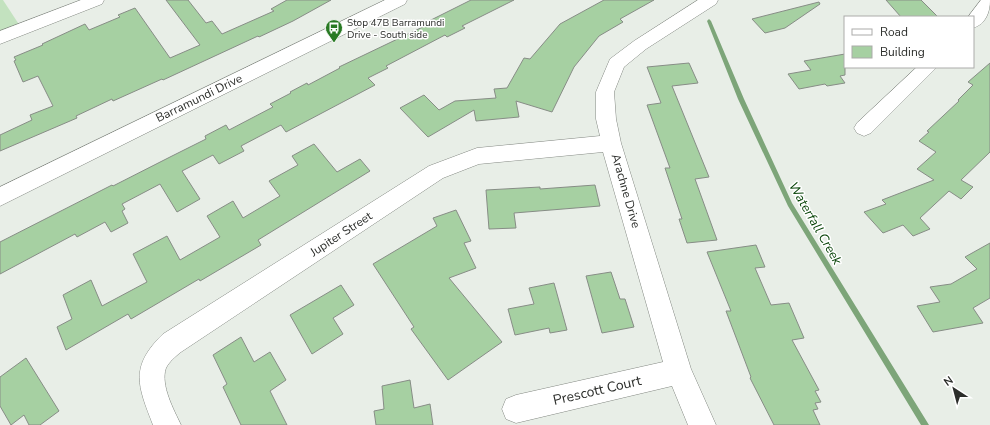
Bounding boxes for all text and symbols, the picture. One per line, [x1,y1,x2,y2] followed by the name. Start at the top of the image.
[347,16,444,42] place label: Stop 47B Barramundi Drive - South side
[844,16,974,68] legend
[324,18,344,43] bus stop icon: Stop 47B Barramundi Drive - South side
[880,24,908,40] text: Road
[880,44,925,60] text: Building
[153,70,245,126] street label: Barramundi Drive
[608,152,644,230] street label: Arachne Drive
[784,179,846,269] water label: Waterfall Creek
[306,208,376,261] street label: Jupiter Street
[934,369,974,409] north arrow
[551,371,643,410] street label: Prescott Court
[941,373,956,390] text: N

